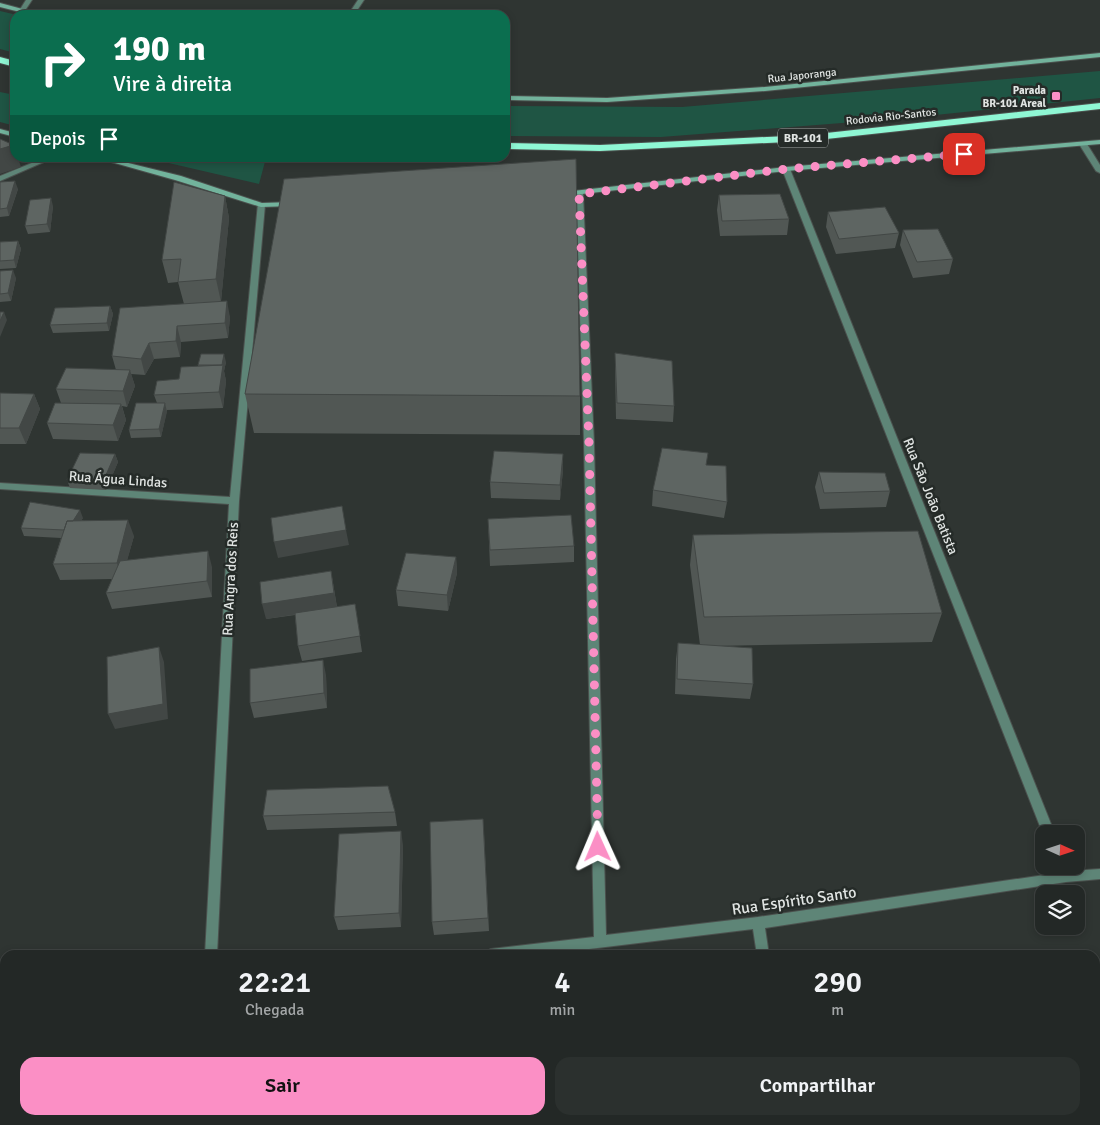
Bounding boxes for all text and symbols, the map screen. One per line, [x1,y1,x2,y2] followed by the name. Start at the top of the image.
[113,27,206,70] text: 190 m
[30,30,95,95] icon: right
[767,65,837,86] street label: Rua Japoranga
[113,70,232,97] text: Vire à direita
[982,84,1047,110] place label: Parada BR-101 Areal
[1050,90,1062,102] marker: Parada BR-101 Areal
[845,105,937,128] street label: Rodovia Rio-Santos
[95,125,123,153] icon: arrive
[30,127,85,151] text: Depois
[778,128,828,148] road number: BR-101
[943,133,985,175] pin
[950,140,978,168] icon: arrive
[899,435,962,557] street label: Rua São João Batista
[68,468,168,491] street label: Rua Água Lindas
[219,522,242,636] street label: Rua Angra dos Reis
[571,820,623,872] position arrow
[1035,825,1085,875] north arrow
[1035,825,1085,935] map controls
[730,882,858,920] street label: Rua Espírito Santo
[1035,885,1085,935] button: layers
[238,964,311,1001] text: 22:21
[554,964,570,1001] text: 4
[813,964,862,1001] text: 290
[245,1000,304,1020] text: Chegada
[549,1000,575,1020] text: min
[831,1000,844,1020] text: m
[20,1057,545,1115] button: Sair
[555,1057,1080,1115] button: Compartilhar

